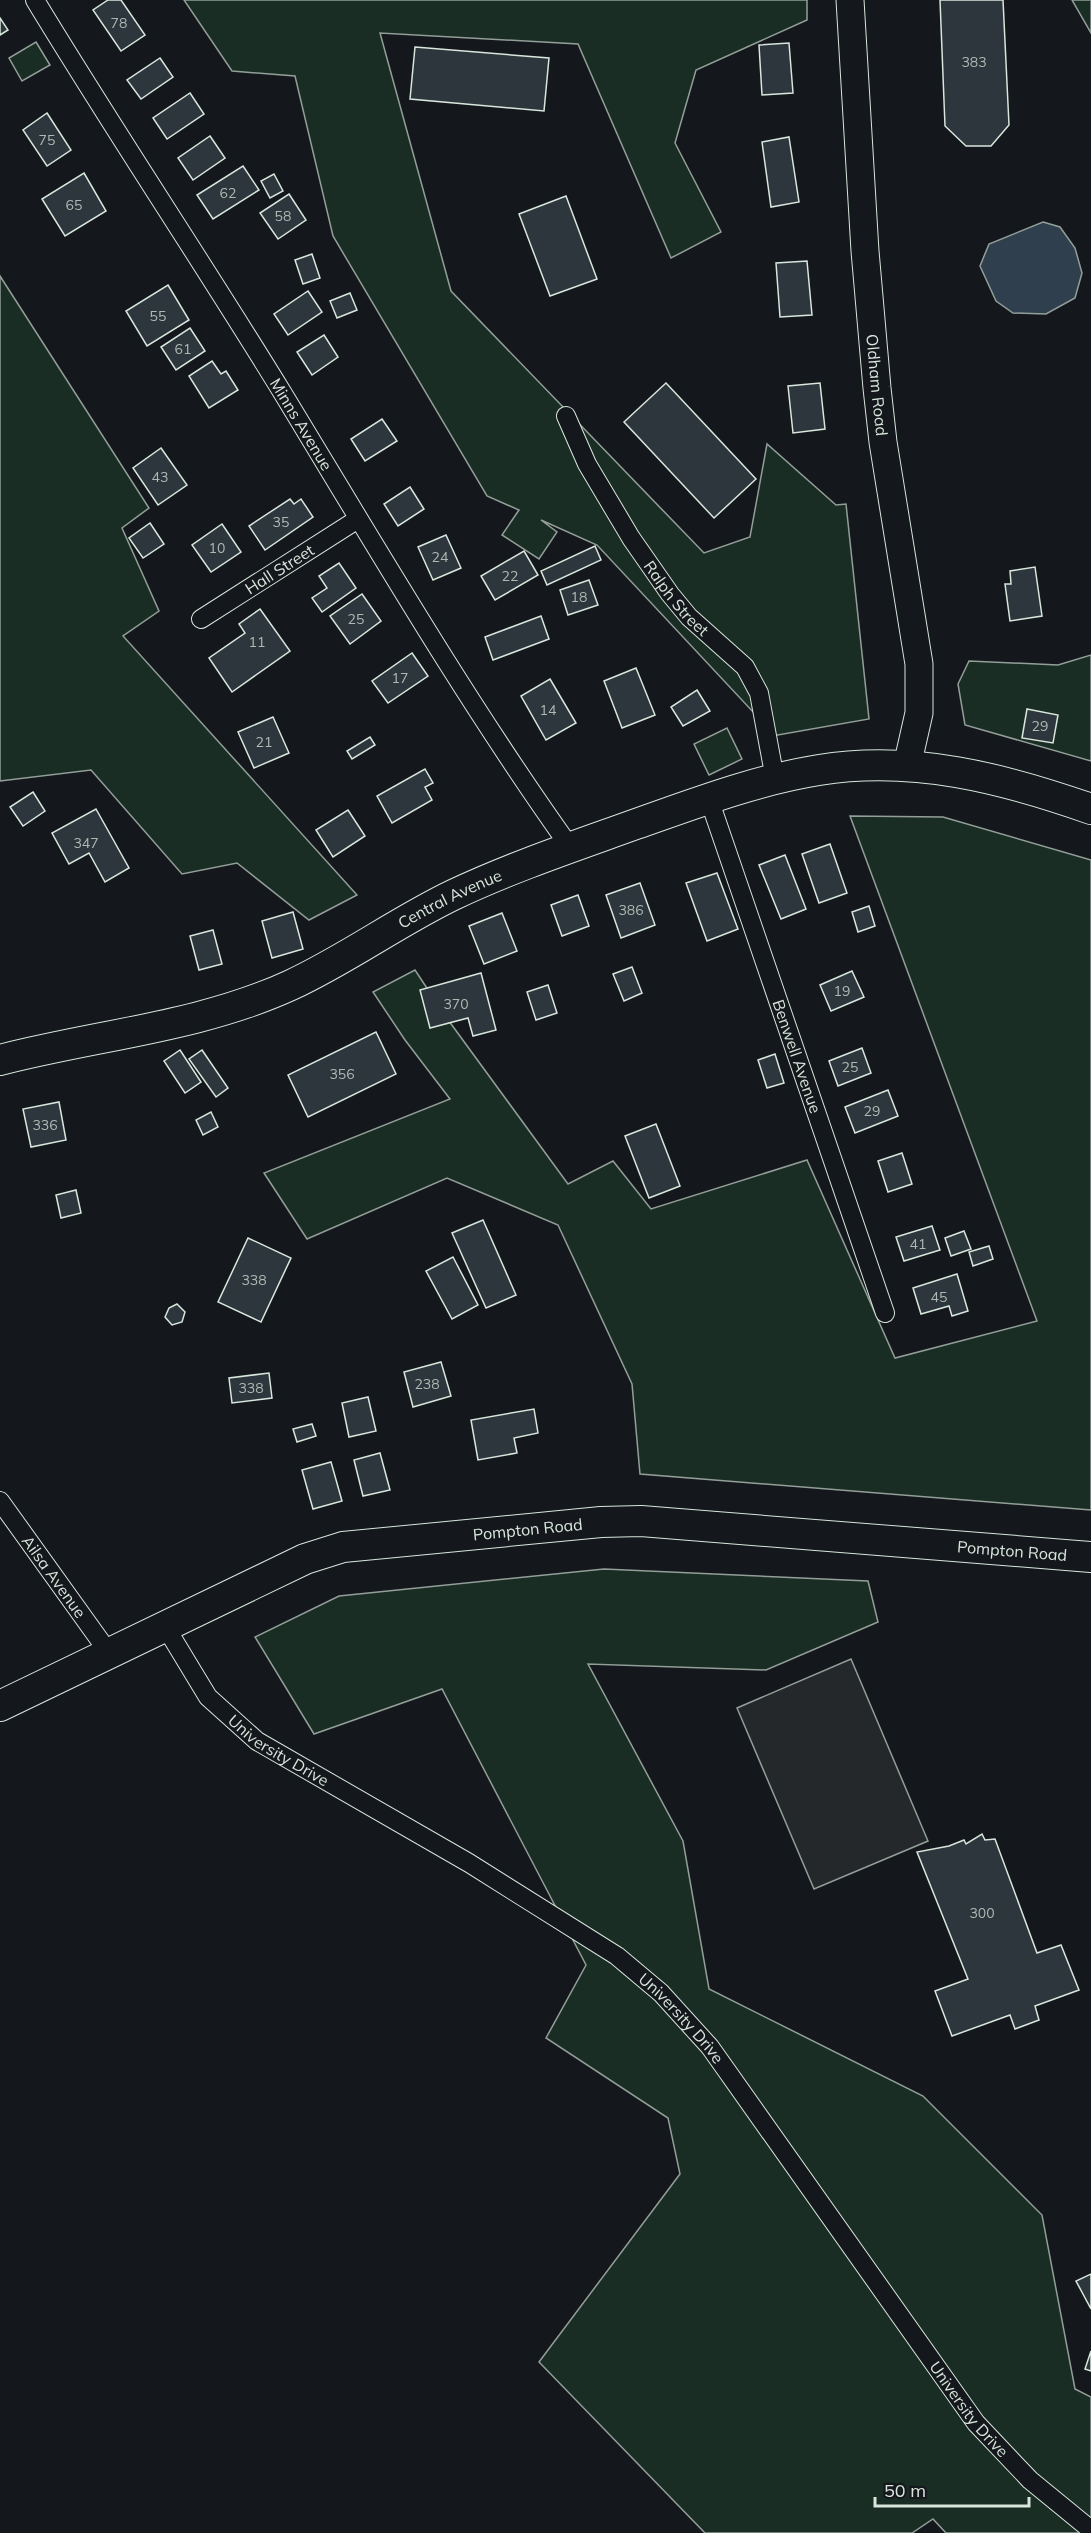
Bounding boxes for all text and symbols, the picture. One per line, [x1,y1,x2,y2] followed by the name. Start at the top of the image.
[111,14,127,32] house number: 78
[961,53,987,71] house number: 383
[39,131,55,149] house number: 75
[220,184,236,202] house number: 62
[66,196,82,214] house number: 65
[275,207,291,225] house number: 58
[150,307,166,325] house number: 55
[862,333,892,437] street label: Oldham Road
[175,340,191,358] house number: 61
[266,374,337,474] street label: Minns Avenue
[152,468,168,486] house number: 43
[273,513,289,531] house number: 35
[209,539,225,557] house number: 10
[241,539,318,598] street label: Hall Street
[432,548,449,566] house number: 24
[640,557,713,640] street label: Ralph Street
[502,567,518,585] house number: 22
[571,588,587,606] house number: 18
[348,610,364,628] house number: 25
[249,633,265,651] house number: 11
[392,669,408,687] house number: 17
[540,701,557,719] house number: 14
[1032,717,1048,735] house number: 29
[256,733,272,751] house number: 21
[73,834,99,852] house number: 347
[394,865,505,933] street label: Central Avenue
[618,901,644,919] house number: 386
[834,982,850,1000] house number: 19
[443,995,469,1013] house number: 370
[768,997,826,1116] street label: Benwell Avenue
[842,1058,858,1076] house number: 25
[329,1065,355,1083] house number: 356
[864,1102,880,1120] house number: 29
[32,1116,58,1134] house number: 336
[910,1235,926,1253] house number: 41
[241,1271,267,1289] house number: 338
[931,1288,947,1306] house number: 45
[414,1375,440,1393] house number: 238
[238,1379,264,1397] house number: 338
[472,1514,584,1544] street label: Pompton Road
[18,1531,91,1622] street label: Ailsa Avenue
[956,1536,1068,1565] street label: Pompton Road
[224,1710,333,1790] street label: University Drive
[969,1904,995,1922] house number: 300
[635,1969,728,2067] street label: University Drive
[925,2357,1013,2461] street label: University Drive
[875,2470,1030,2508] scale bar
[884,2479,926,2502] text: 50 m

